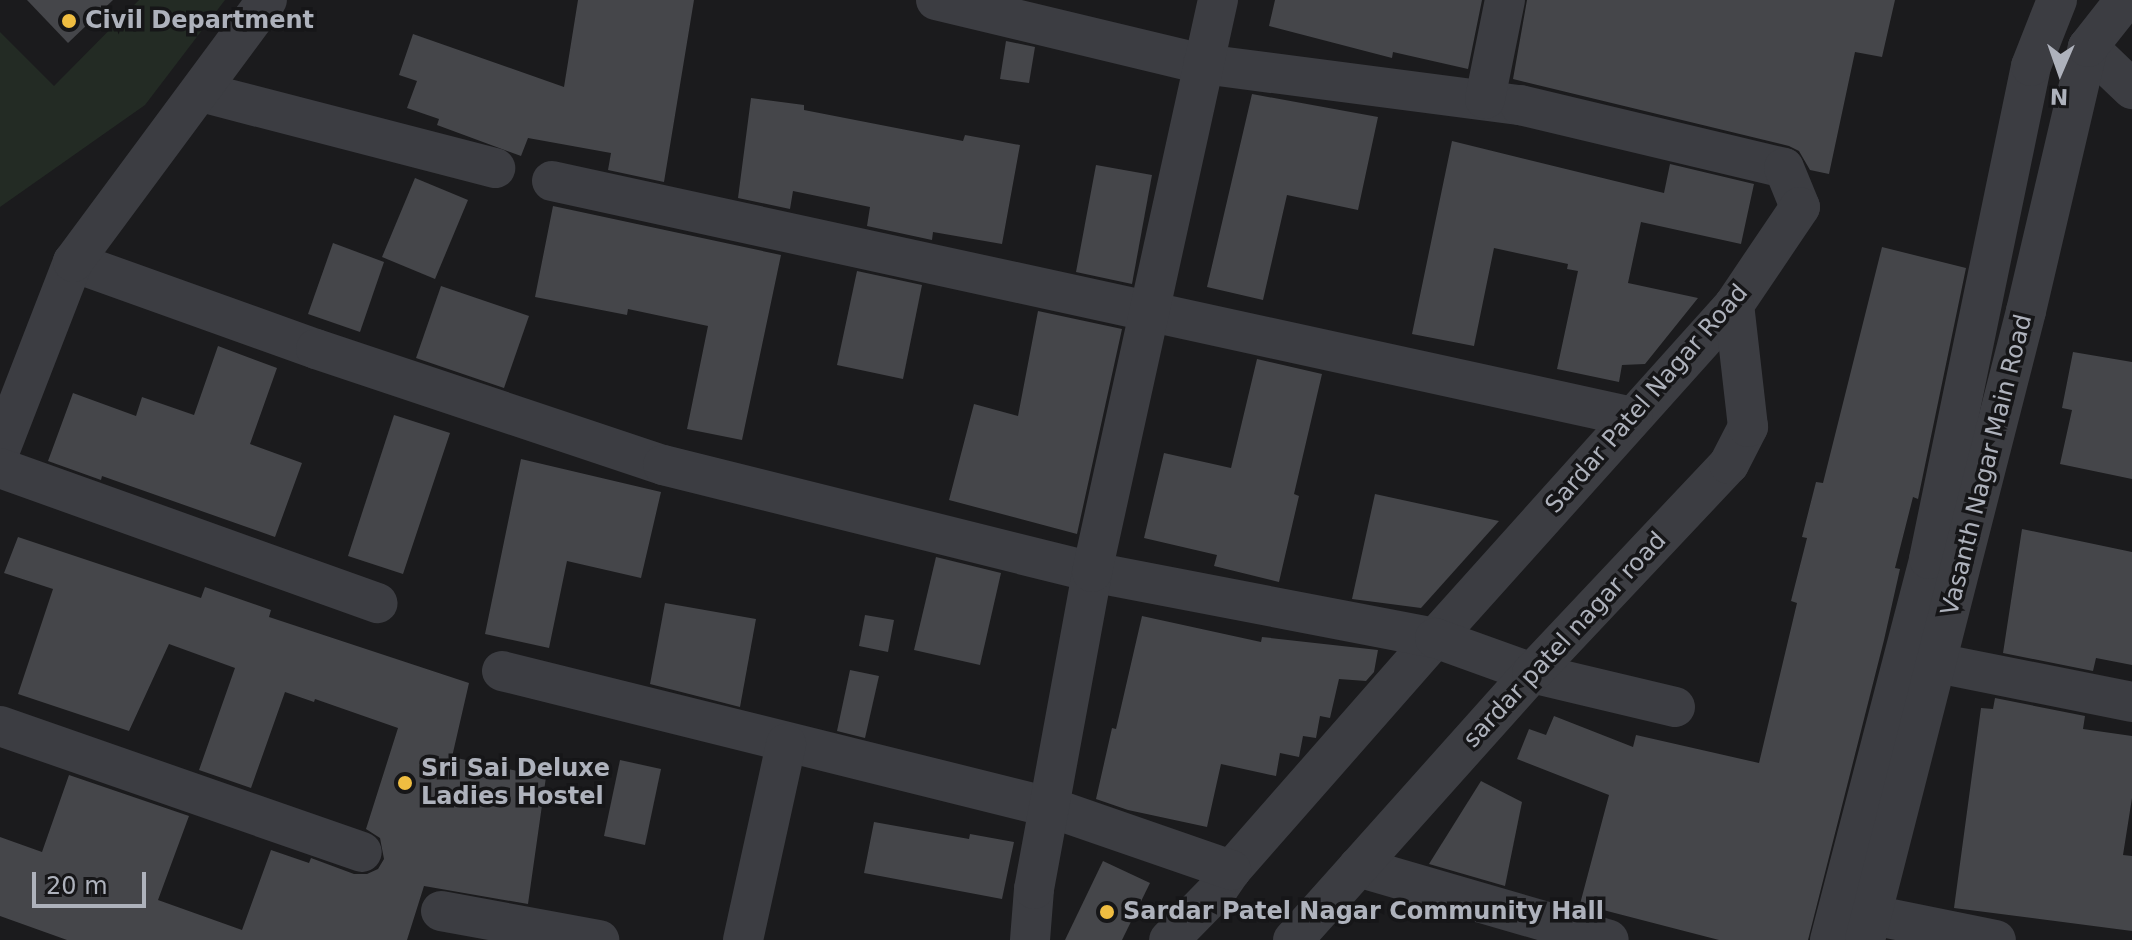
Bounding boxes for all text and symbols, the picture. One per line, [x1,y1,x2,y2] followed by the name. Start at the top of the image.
[85,7,314,35] place label: Civil Department
[60,12,78,30] marker: Civil Department
[2020,32,2100,112] north arrow
[2050,84,2069,109] text: N
[1540,279,1754,519] street label: Sardar Patel Nagar Road
[1936,312,2038,618] street label: Vasanth Nagar Main Road
[1458,526,1672,754] street label: sardar patel nagar road
[421,755,610,811] place label: Sri Sai Deluxe Ladies Hostel
[396,774,414,792] marker: Sri Sai Deluxe Ladies Hostel
[36,856,150,906] scale bar
[46,872,108,900] text: 20 m
[1123,898,1604,926] place label: Sardar Patel Nagar Community Hall
[1098,903,1116,921] marker: Sardar Patel Nagar Community Hall

